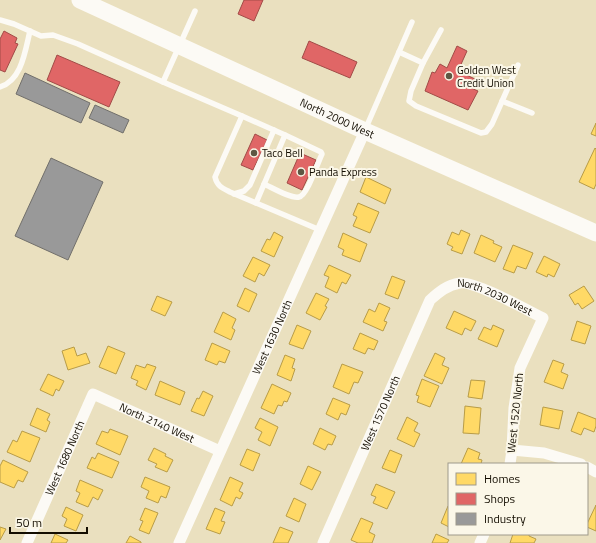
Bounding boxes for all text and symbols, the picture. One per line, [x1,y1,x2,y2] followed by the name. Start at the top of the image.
[457,62,516,91] place label: Golden West Credit Union
[444,71,454,81] marker: Golden West Credit Union
[297,94,377,142] street label: North 2000 West
[262,145,303,161] place label: Taco Bell
[249,148,259,158] marker: Taco Bell
[309,164,377,180] place label: Panda Express
[296,167,306,177] marker: Panda Express
[457,275,536,319] street label: North 2030 West
[248,297,296,377] street label: West 1630 North
[503,372,527,454] street label: West 1520 North
[357,373,404,453] street label: West 1570 North
[117,399,197,446] street label: North 2140 West
[41,418,88,498] street label: West 1680 North
[448,463,588,535] legend
[484,469,520,488] text: Homes
[484,489,516,508] text: Shops
[10,509,87,535] scale bar
[484,509,526,528] text: Industry
[16,513,42,532] text: 50 m

